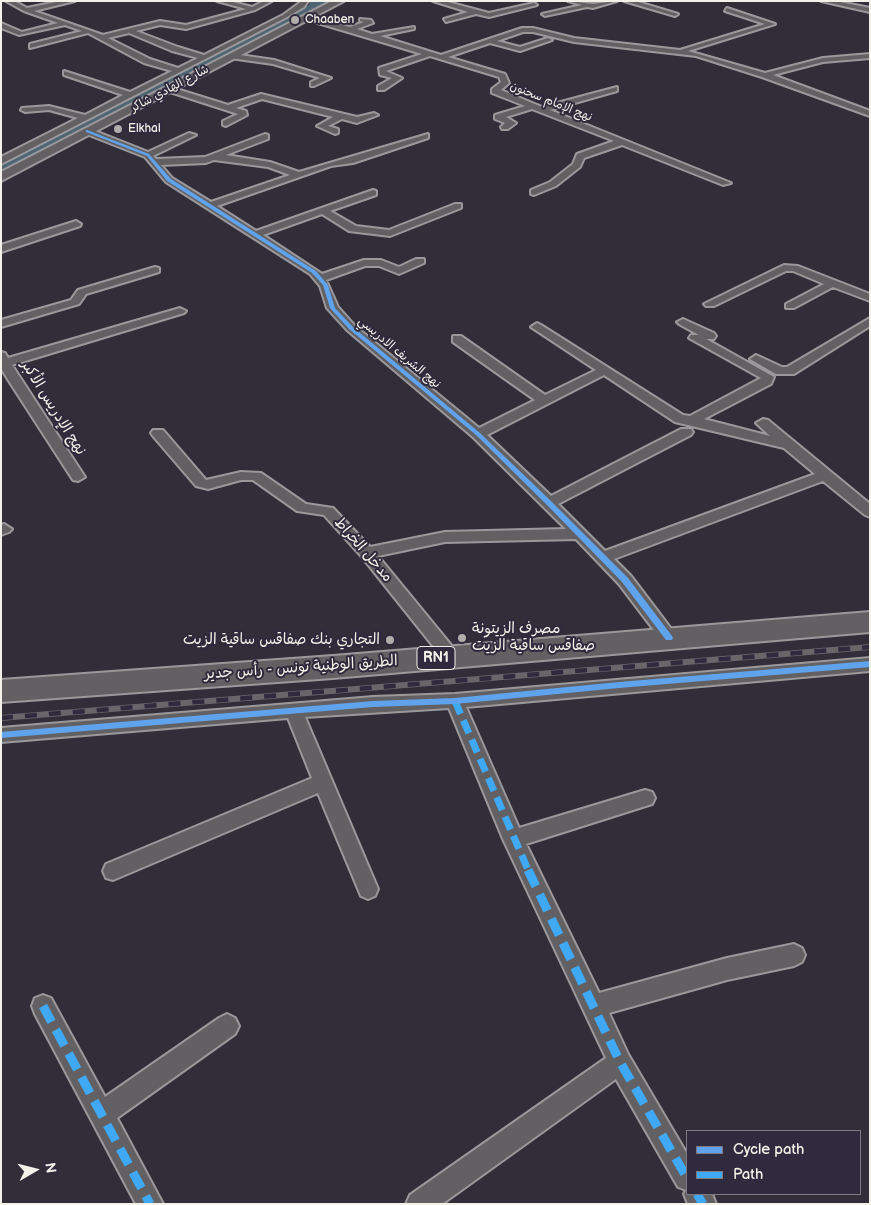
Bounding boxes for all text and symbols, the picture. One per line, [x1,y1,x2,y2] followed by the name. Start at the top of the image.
[305,13,354,27] place label: Chaaben
[289,14,301,26] marker: Chaaben
[129,62,211,116] street label: شارع الهادي شاكر
[508,79,594,125] street label: نهج الإمام سحنون
[128,122,161,136] place label: Elkhal
[112,123,124,135] marker: Elkhal
[355,314,443,392] street label: نهج الشريف الادريسي
[17,357,89,459] street label: نهج الإدريس الأكبر
[330,514,396,586] street label: مدخل الخراط
[472,620,595,655] place label: مصرف الزيتونة صفاقس ساقية الزيت
[183,631,380,649] place label: التجاري بنك صفاقس ساقية الزيت
[456,632,468,644] marker: مصرف الزيتونة صفاقس ساقية الزيت
[384,634,396,646] marker: التجاري بنك صفاقس ساقية الزيت
[417,646,455,670] road number: RN1
[204,652,398,684] street label: الطريق الوطنية تونس - رأس جدير
[686,1130,861,1195] legend
[733,1140,804,1159] text: Cycle path
[10,1145,60,1195] north arrow
[41,1161,59,1174] text: N
[733,1165,763,1184] text: Path

